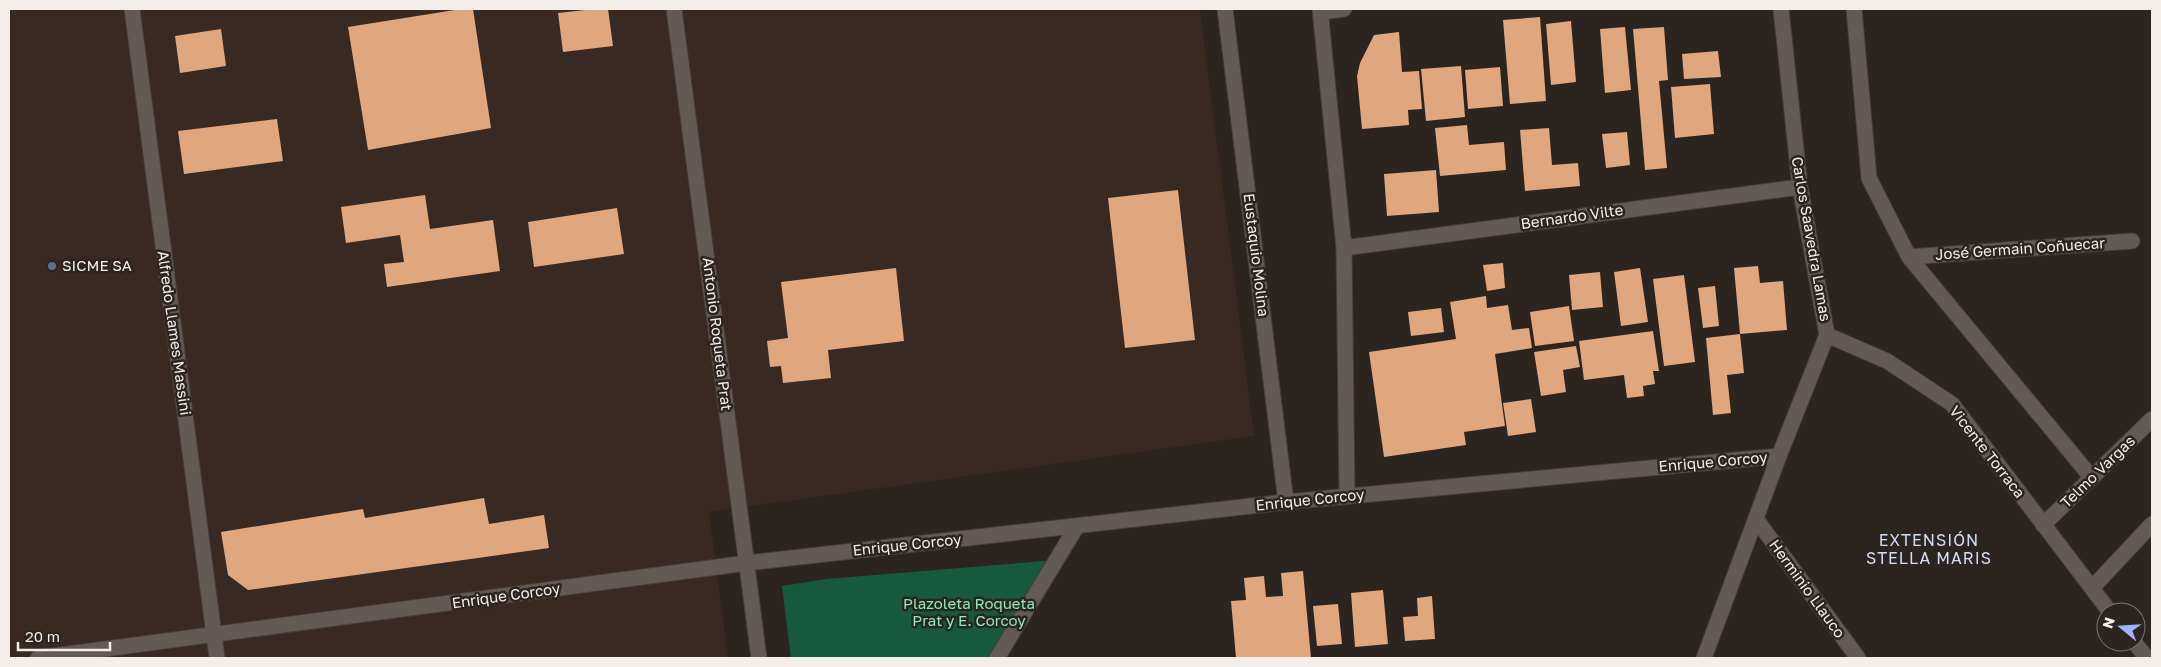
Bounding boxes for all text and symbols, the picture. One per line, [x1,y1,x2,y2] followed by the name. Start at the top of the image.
[1789,155,1835,323] street label: Carlos Saavedra Lamas
[1240,192,1273,318] street label: Eustaquio Molina
[1519,200,1625,232] street label: Bernardo Vilte
[1934,233,2106,263] street label: José Germain Coñuecar
[155,249,195,416] street label: Alfredo Llames Massini
[62,256,132,274] place label: SICME SA
[700,256,736,412] street label: Antonio Roqueta Prat
[46,260,58,272] marker: SICME SA
[1946,402,2029,501] street label: Vicente Torraca
[2056,431,2138,511] street label: Telmo Vargas
[1658,447,1769,475] street label: Enrique Corcoy
[1255,484,1366,514] street label: Enrique Corcoy
[852,529,963,559] street label: Enrique Corcoy
[1866,530,1992,568] district label: EXTENSIÓN STELLA MARIS
[1766,536,1850,641] street label: Herminio Llauco
[451,578,562,612] street label: Enrique Corcoy
[903,594,1035,629] park label: Plazoleta Roqueta Prat y E. Corcoy
[2096,602,2146,652] north arrow
[2098,615,2118,631] text: N
[18,620,110,652] scale bar
[25,627,60,645] text: 20 m

